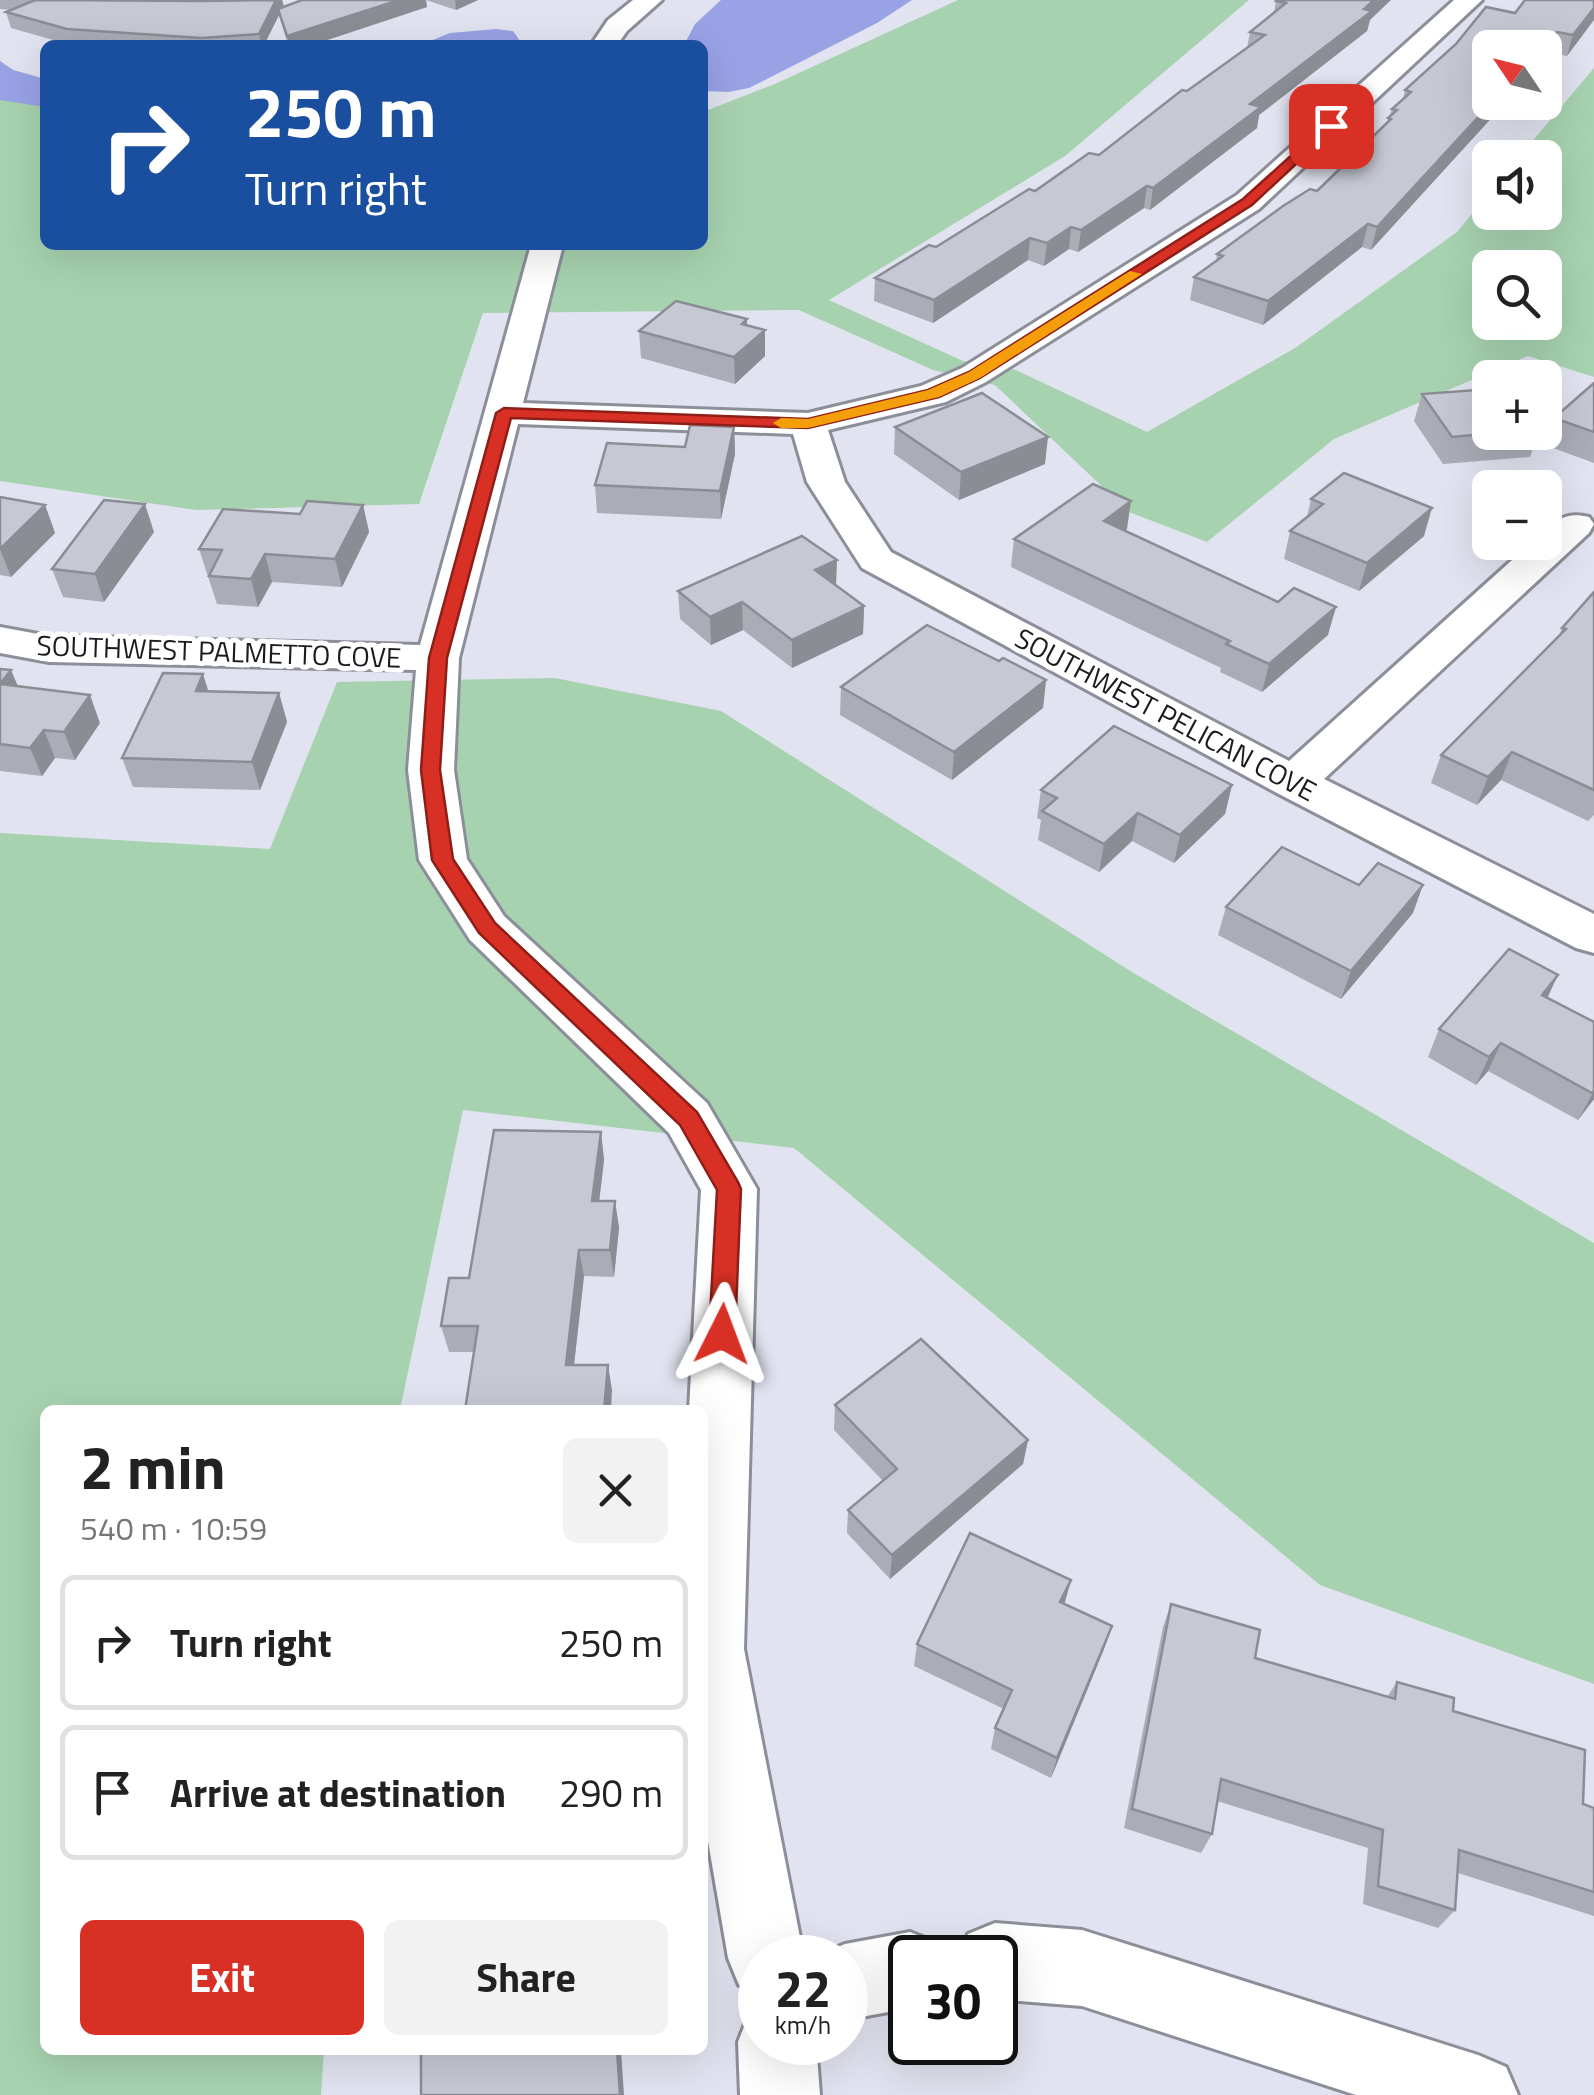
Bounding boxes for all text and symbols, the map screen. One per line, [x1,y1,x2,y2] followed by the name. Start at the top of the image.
[1472,30,1562,120] north arrow
[1472,30,1562,560] map controls
[245,58,437,164] text: 250 m
[80,80,210,210] icon: right
[1289,84,1374,169] pin
[1304,99,1359,154] icon: arrive
[1472,140,1562,230] button: sound
[245,154,427,222] text: Turn right
[1472,250,1562,340] button: search
[1472,360,1562,450] button: +
[1472,470,1562,560] button: −
[1008,616,1324,812] street label: SOUTHWEST PELICAN COVE
[36,623,402,679] street label: SOUTHWEST PALMETTO COVE
[670,1282,774,1386] position arrow
[80,1421,226,1512] text: 2 min
[563,1438,668,1543] button: close
[80,1504,267,1552] text: 540 m · 10:59
[170,1614,332,1672] text: Turn right
[559,1614,663,1672] text: 250 m
[85,1615,140,1670] icon: right
[170,1764,506,1822] text: Arrive at destination
[559,1764,663,1822] text: 290 m
[85,1765,140,1820] icon: arrive
[80,1920,364,2035] button: Exit
[384,1920,668,2035] button: Share
[888,1935,1018,2065] speed limit sign: 30
[775,1950,831,2026] text: 22
[775,2006,831,2044] text: km/h

